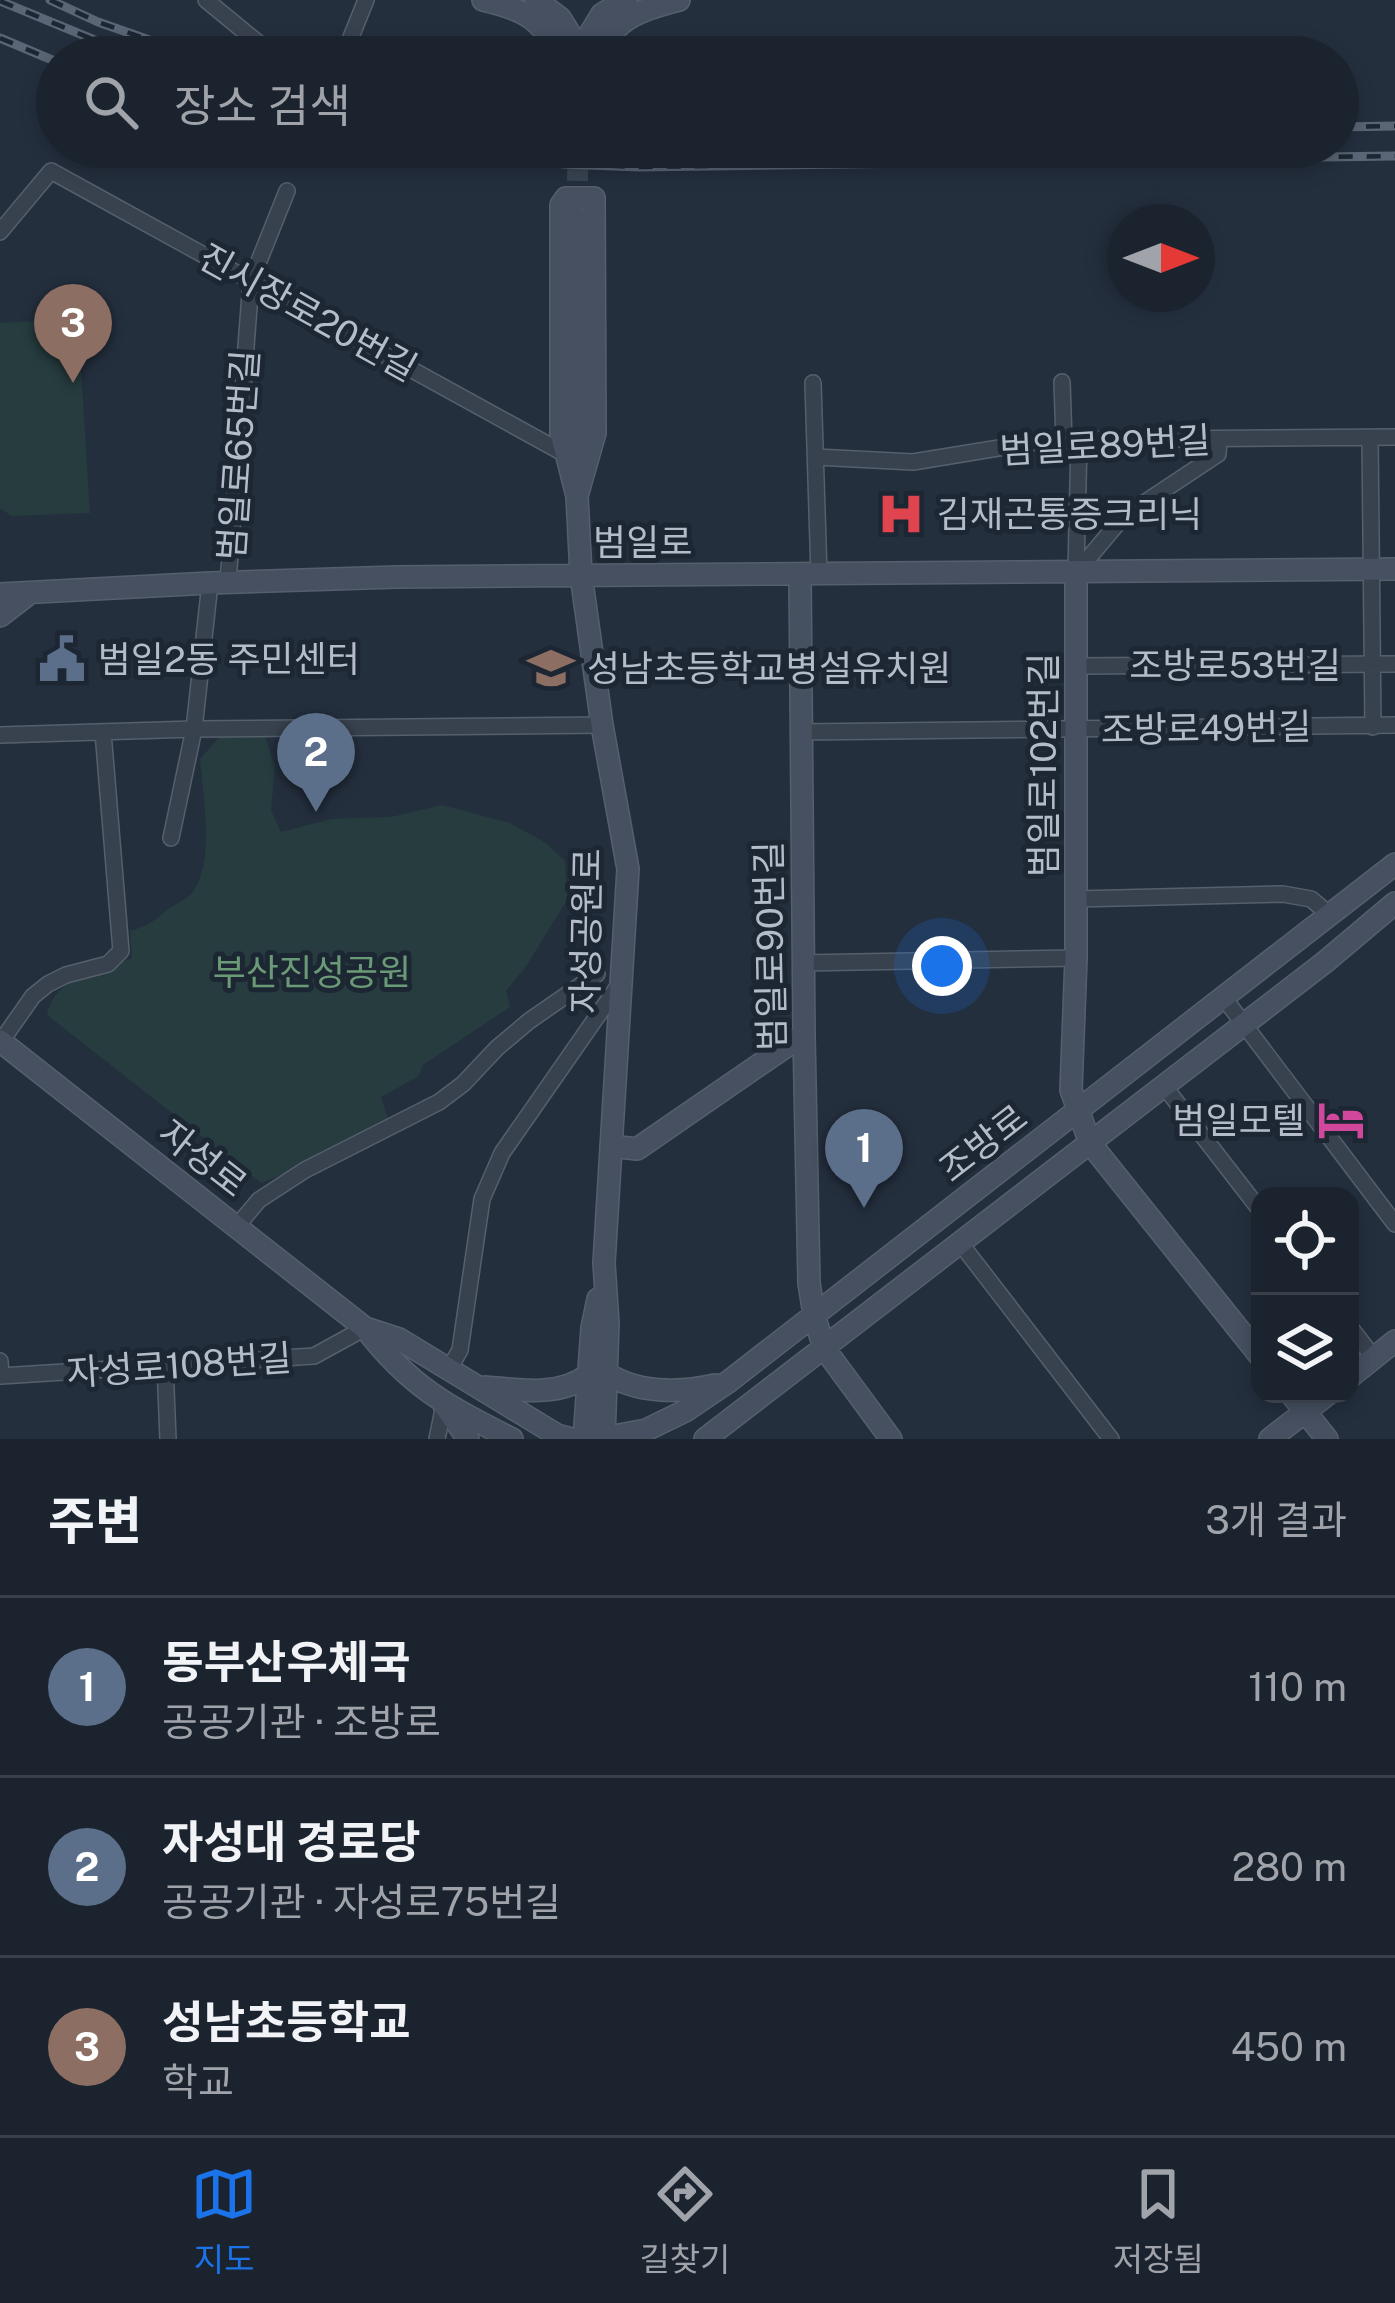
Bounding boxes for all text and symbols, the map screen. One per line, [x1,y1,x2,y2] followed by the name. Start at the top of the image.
[36,36,1359,168] search box
[78,69,144,135] icon: search
[174,79,351,132] text: 장소 검색
[1107,204,1215,312] north arrow
[192,235,424,389] street label: 진시장로20번길
[34,284,112,383] pin: 3
[210,348,266,562] street label: 범일로65번길
[998,419,1212,471] street label: 범일로89번길
[876,489,926,539] hospital icon: 김재곤통증크리닉
[937,493,1202,535] place label: 김재곤통증크리닉
[593,521,693,563] street label: 범일로
[37,634,87,684] public building icon: 범일2동 주민센터
[98,638,360,680] place label: 범일2동 주민센터
[526,643,576,693] school or university icon: 성남초등학교병설유치원
[1129,644,1341,686] street label: 조방로53번길
[587,647,951,689] place label: 성남초등학교병설유치원
[1022,653,1064,877] street label: 범일로102번길
[1100,705,1312,751] street label: 조방로49번길
[277,713,355,812] pin: 2
[747,841,793,1051] street label: 범일로90번길
[564,848,608,1014] street label: 자성공원로
[912,936,972,996] your location
[213,951,411,993] park label: 부산진성공원
[1316,1095,1366,1145] hotel icon: 범일모텔
[931,1096,1035,1190] street label: 조방로
[1173,1099,1305,1141] place label: 범일모텔
[825,1109,903,1208] pin: 1
[151,1111,255,1205] street label: 자성로
[1251,1187,1359,1403] map controls
[1251,1187,1359,1295] button: locate
[1251,1295,1359,1403] button: layers
[65,1336,293,1394] street label: 자성로108번길
[48,1491,142,1550] text: 주변
[1205,1497,1347,1543] text: 3개 결과
[162,1635,410,1688] text: 동부산우체국
[79,1664,95,1710] text: 1
[1248,1664,1347,1710] text: 110 m
[162,1699,441,1745] text: 공공기관 · 조방로
[162,1815,421,1868] text: 자성대 경로당
[75,1844,99,1890] text: 2
[1232,1844,1347,1890] text: 280 m
[162,1879,561,1925] text: 공공기관 · 자성로75번길
[162,1995,410,2048] text: 성남초등학교
[74,2024,100,2070] text: 3
[1231,2024,1347,2070] text: 450 m
[162,2059,234,2105] text: 학교
[191,2161,257,2281] tab: 지도
[639,2161,730,2281] tab: 길찾기
[1113,2161,1204,2281] tab: 저장됨

